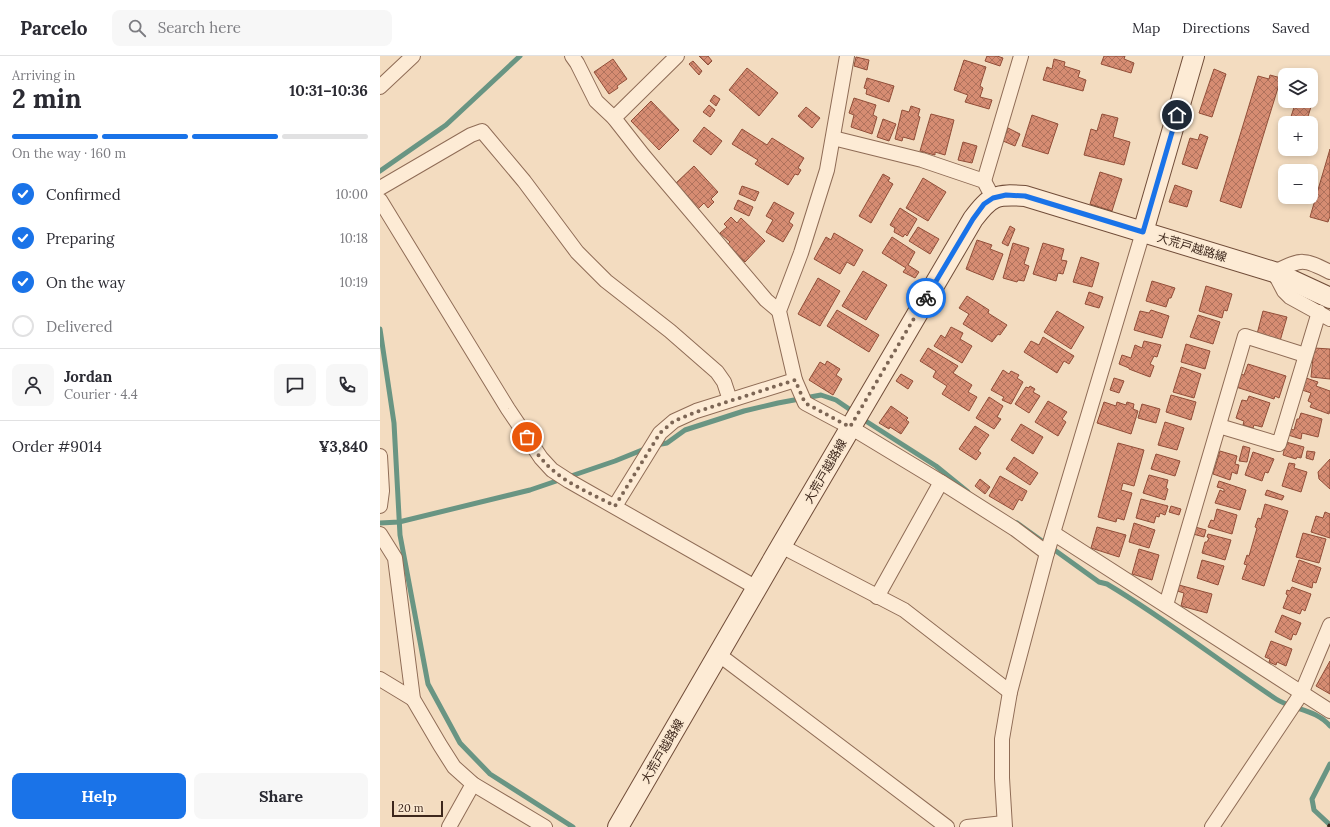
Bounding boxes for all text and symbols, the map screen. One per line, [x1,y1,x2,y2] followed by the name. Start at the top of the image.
[112,10,392,46] search box
[20,16,88,40] text: Parcelo
[126,17,148,39] icon: search
[158,18,241,37] text: Search here
[1132,19,1160,37] text: Map
[1182,19,1250,37] text: Directions
[1272,19,1310,37] text: Saved
[12,67,75,84] text: Arriving in
[1278,68,1318,204] map controls
[1278,68,1318,108] button: layers
[289,81,368,100] text: 10:31–10:36
[12,82,82,115] text: 2 min
[1160,98,1194,132] pin
[1166,104,1188,126] icon: home
[1278,116,1318,156] button: +
[12,145,126,162] text: On the way · 160 m
[1278,164,1318,204] button: −
[12,183,34,205] icon: check
[46,185,121,204] text: Confirmed
[336,186,368,203] text: 10:00
[12,227,34,249] icon: check
[46,229,114,248] text: Preparing
[1155,229,1229,265] street label: 大荒戸越路線
[340,230,368,247] text: 10:18
[12,271,34,293] icon: check
[46,273,125,292] text: On the way
[340,274,368,291] text: 10:19
[906,278,946,318] courier
[915,287,937,309] icon: bike
[46,317,113,336] text: Delivered
[12,364,54,406] button: person
[274,364,316,406] button: chat
[326,364,368,406] button: phone
[64,367,112,386] text: Jordan
[64,386,138,403] text: Courier · 4.4
[510,420,544,454] pin
[516,426,538,448] icon: bag
[801,436,849,506] street label: 大荒戸越路線
[12,437,102,456] text: Order #9014
[319,437,368,456] text: ¥3,840
[638,716,686,786] street label: 大荒戸越路線
[12,773,186,819] button: Help
[194,773,368,819] button: Share
[392,799,443,818] scale bar
[398,801,423,815] text: 20 m

